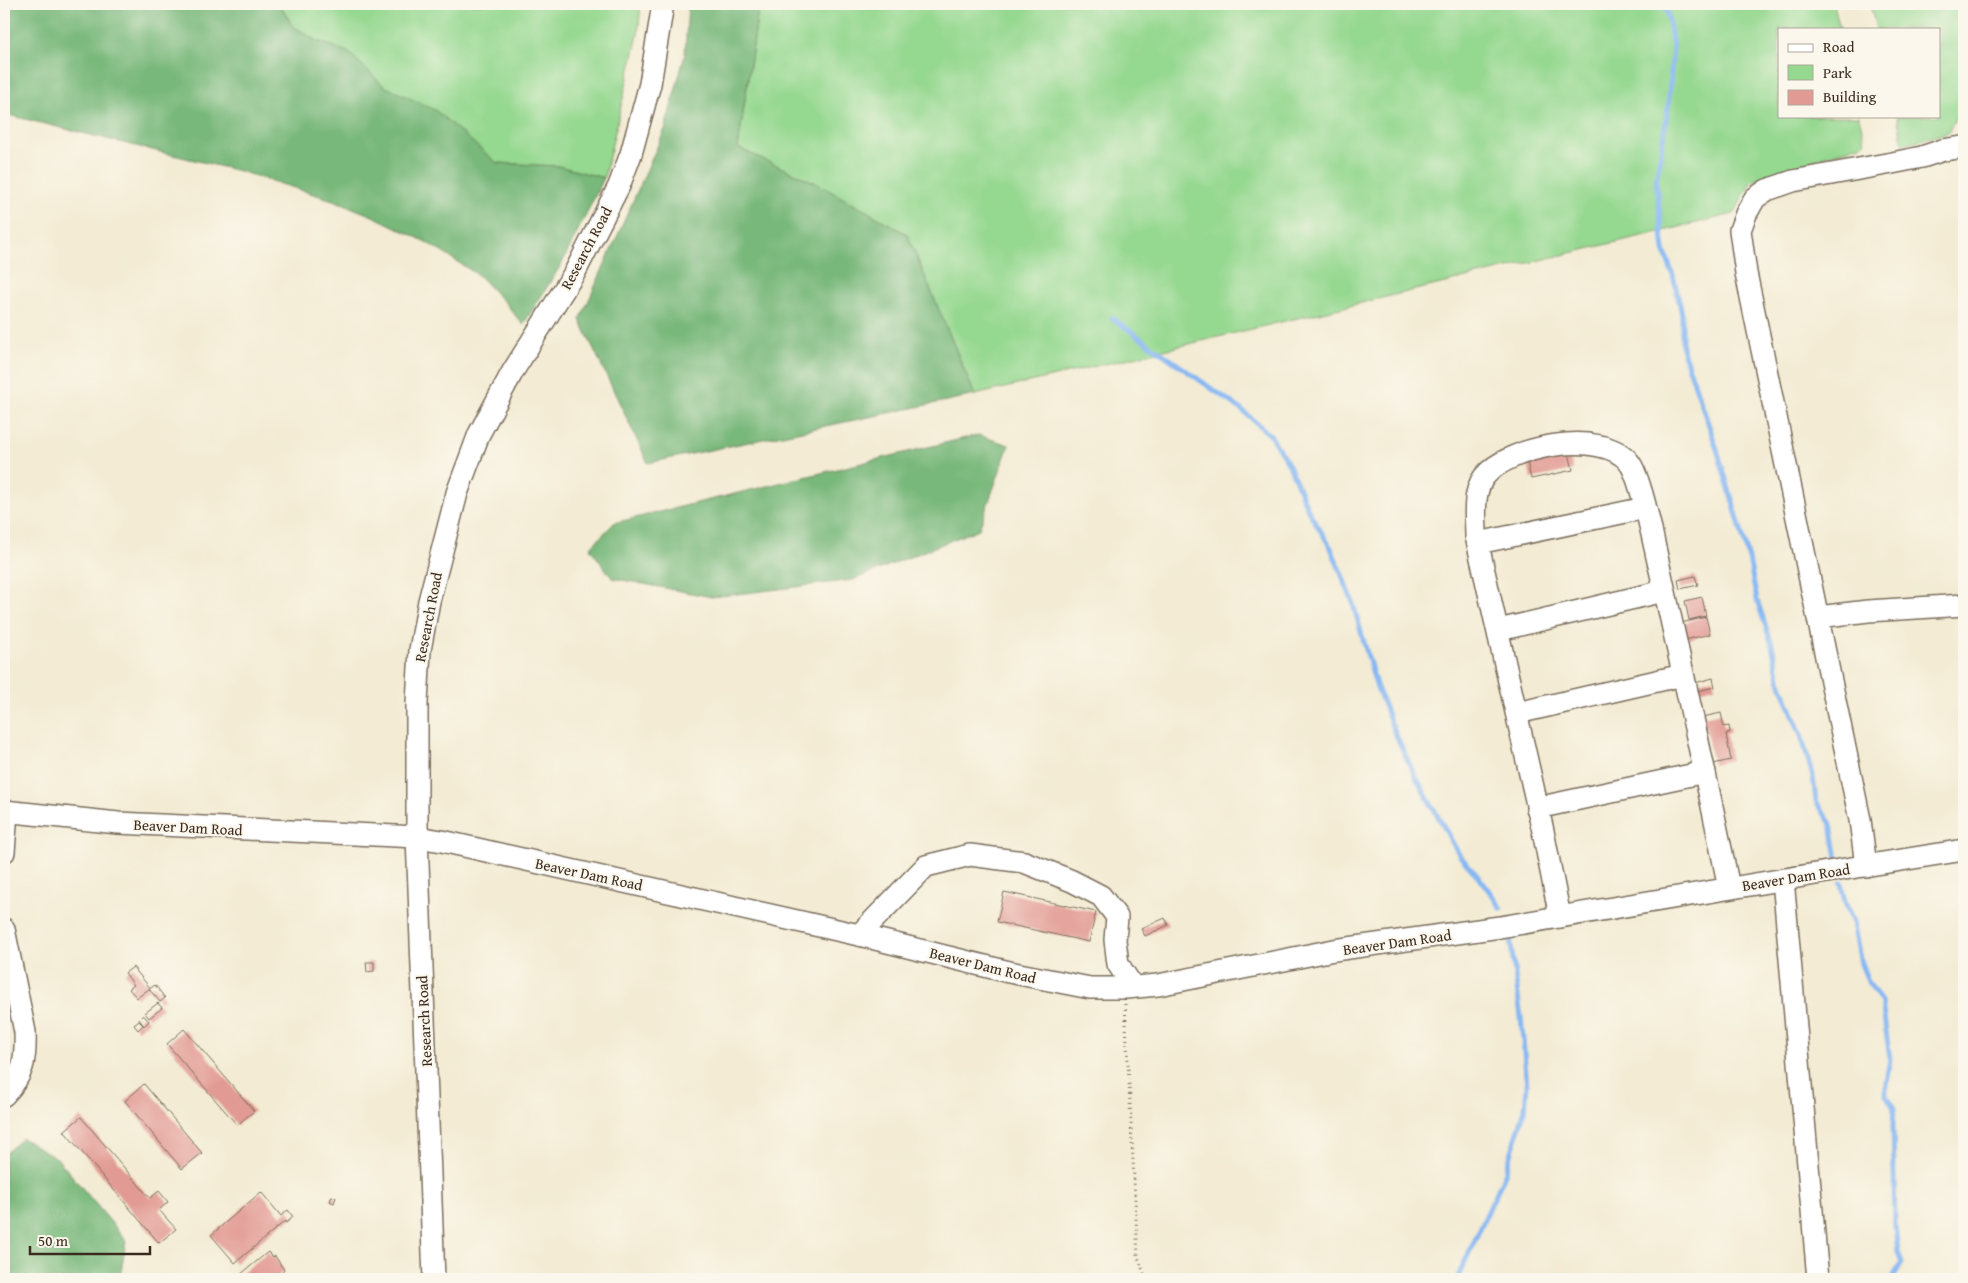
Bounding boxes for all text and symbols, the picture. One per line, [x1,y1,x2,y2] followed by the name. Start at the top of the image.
[1778,28,1940,118] legend
[1823,36,1854,57] text: Road
[1823,62,1852,83] text: Park
[1823,86,1877,107] text: Building
[555,203,617,293] street label: Research Road
[409,570,447,664] street label: Research Road
[133,814,243,840] street label: Beaver Dam Road
[533,852,645,896] street label: Beaver Dam Road
[1740,858,1852,896] street label: Beaver Dam Road
[1341,924,1453,960] street label: Beaver Dam Road
[927,942,1039,988] street label: Beaver Dam Road
[411,975,437,1067] street label: Research Road
[30,1223,150,1255] scale bar
[38,1230,69,1251] text: 50 m

